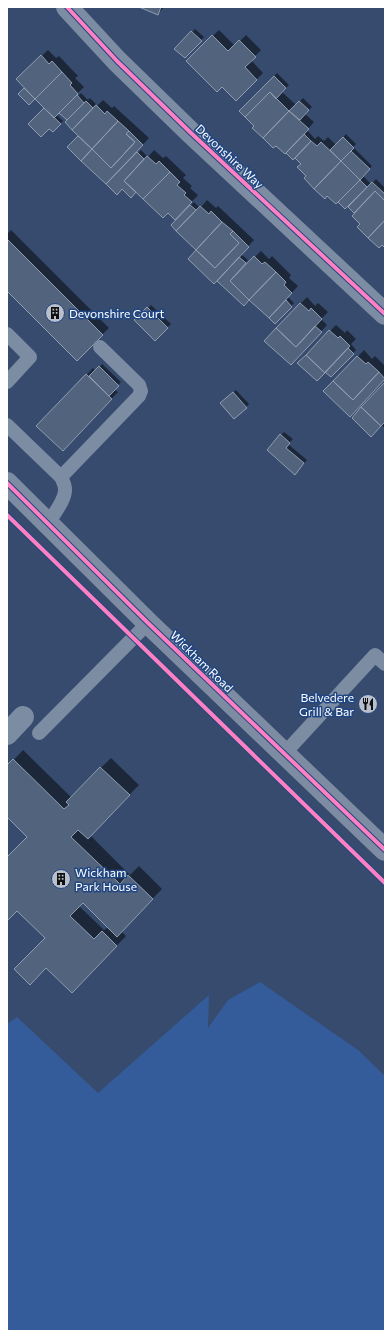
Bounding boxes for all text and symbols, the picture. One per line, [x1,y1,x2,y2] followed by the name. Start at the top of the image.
[193,121,267,191] street label: Devonshire Way
[44,302,66,324] building icon: Devonshire Court
[69,306,165,320] place label: Devonshire Court
[168,628,236,694] street label: Wickham Road
[299,690,354,718] place label: Belvedere Grill & Bar
[357,693,379,715] restaurant icon: Belvedere Grill & Bar
[75,865,137,893] place label: Wickham Park House
[50,868,72,890] building icon: Wickham Park House

